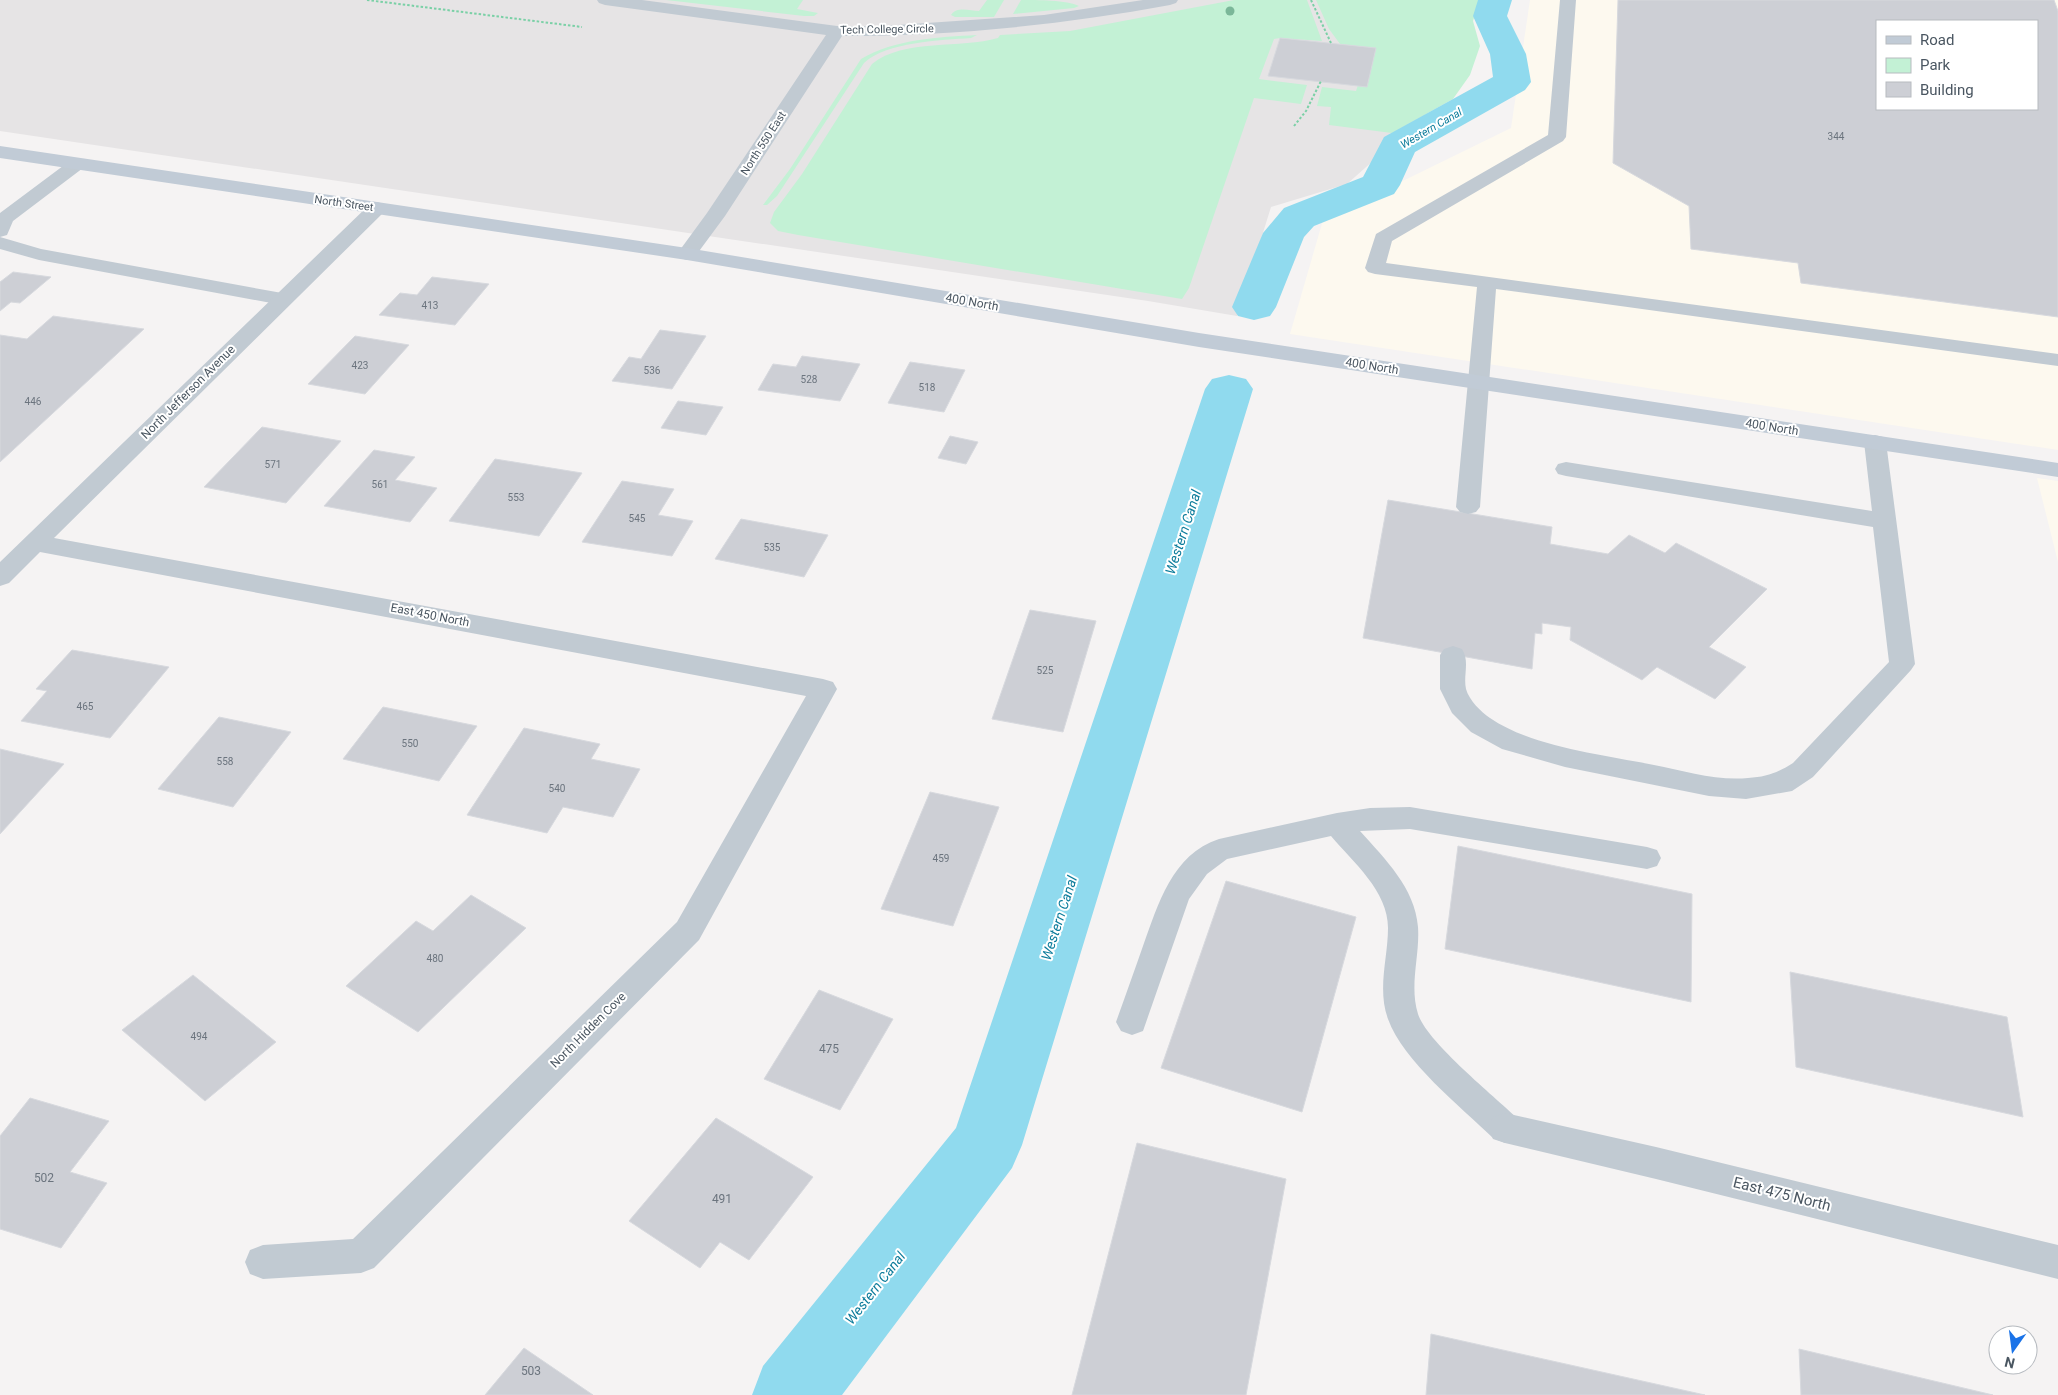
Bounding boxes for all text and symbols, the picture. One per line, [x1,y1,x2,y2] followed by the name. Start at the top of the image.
[1876,20,2038,110] legend
[840,22,934,37] street label: Tech College Circle
[1920,31,1954,49] text: Road
[1920,56,1951,74] text: Park
[1920,81,1974,99] text: Building
[1398,105,1465,151] water label: Western Canal
[738,109,789,178] street label: North 550 East
[1828,131,1845,142] house number: 344
[314,193,375,214] street label: North Street
[944,290,1000,314] street label: 400 North
[422,300,438,311] house number: 413
[138,342,238,442] street label: North Jefferson Avenue
[1344,355,1400,377] street label: 400 North
[352,360,368,371] house number: 423
[644,365,661,376] house number: 536
[801,374,818,385] house number: 528
[919,382,936,393] house number: 518
[25,396,42,407] house number: 446
[1744,416,1800,438] street label: 400 North
[265,459,281,470] house number: 571
[372,479,388,490] house number: 561
[1162,487,1204,576] water label: Western Canal
[508,492,524,503] house number: 553
[629,513,646,524] house number: 545
[764,542,781,553] house number: 535
[389,601,471,629] street label: East 450 North
[1037,665,1054,676] house number: 525
[77,701,94,712] house number: 465
[402,738,419,749] house number: 550
[217,756,234,767] house number: 558
[549,783,566,794] house number: 540
[933,853,949,864] house number: 459
[1038,873,1080,962] water label: Western Canal
[427,953,444,964] house number: 480
[547,989,629,1071] street label: North Hidden Cove
[191,1031,208,1042] house number: 494
[819,1042,839,1056] house number: 475
[34,1171,54,1185] house number: 502
[1731,1173,1833,1215] street label: East 475 North
[712,1192,732,1206] house number: 491
[842,1248,909,1327] water label: Western Canal
[1988,1325,2038,1375] north arrow
[2003,1354,2017,1372] text: N
[521,1364,541,1378] house number: 503

